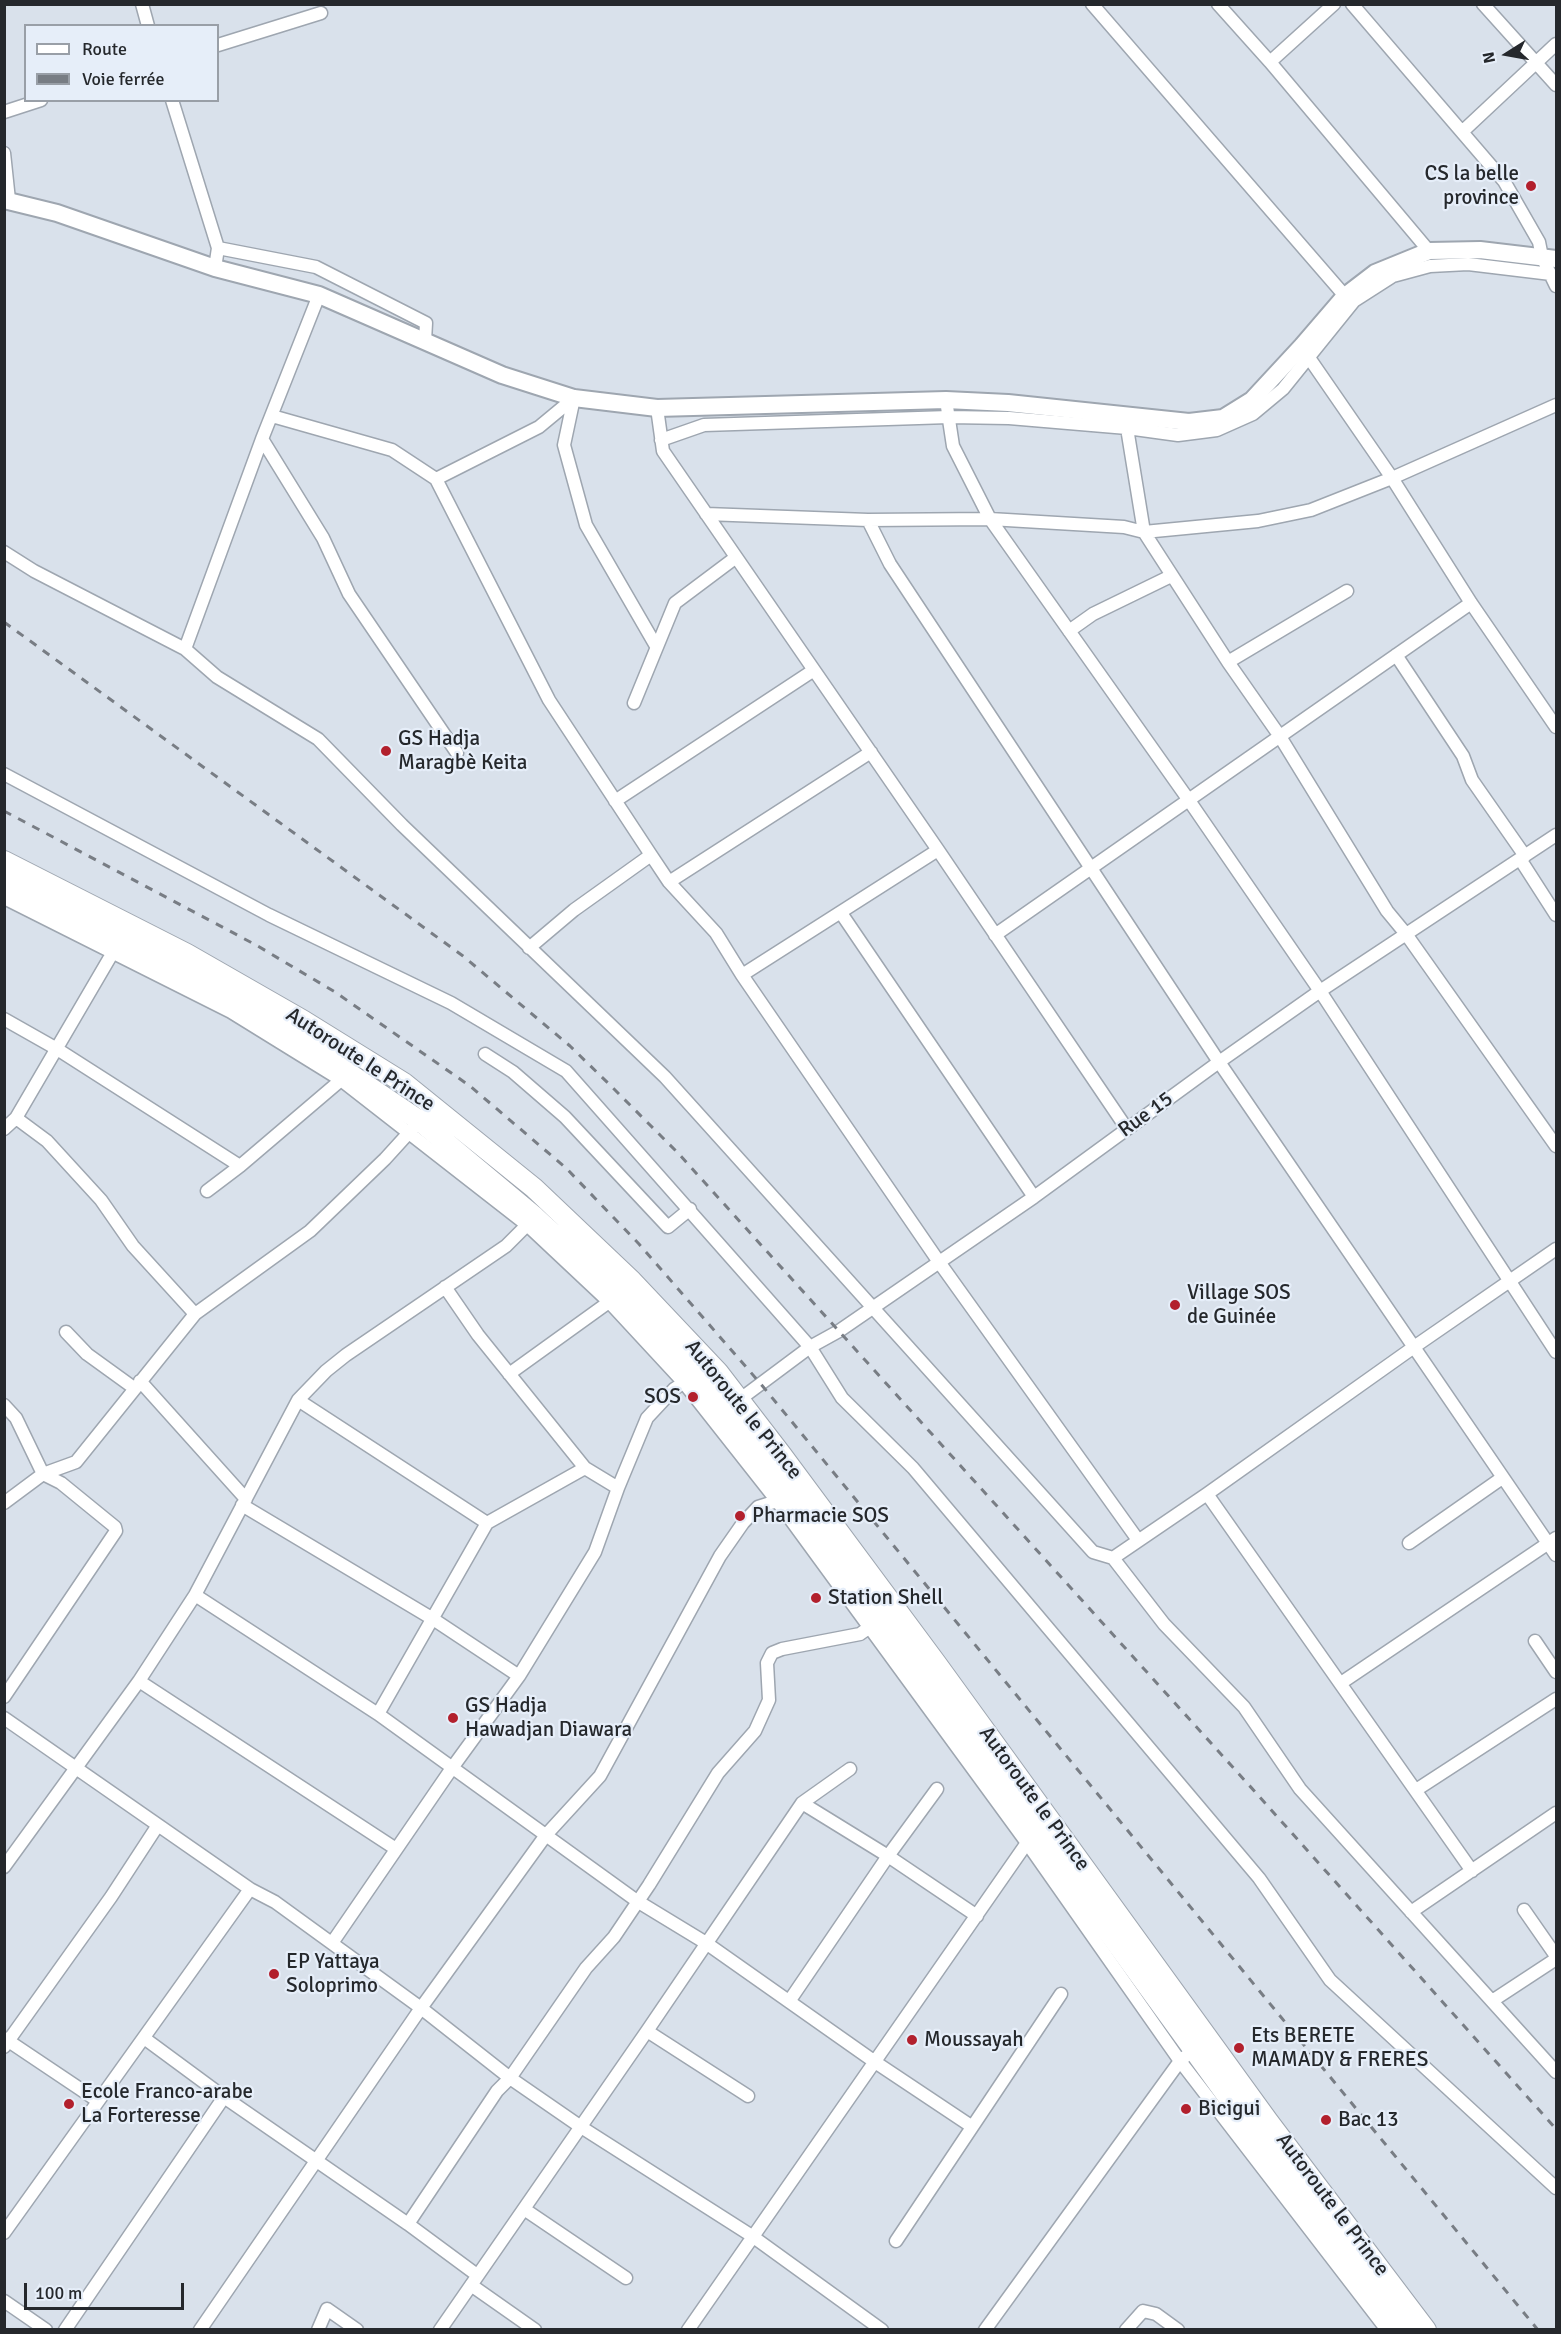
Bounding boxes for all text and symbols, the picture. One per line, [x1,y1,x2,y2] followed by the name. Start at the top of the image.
[24,24,219,102] legend
[1477,24,1537,84] north arrow
[82,38,127,60] text: Route
[1478,50,1500,65] text: N
[82,68,164,90] text: Voie ferrée
[1424,161,1519,211] place label: CS la belle province
[1524,179,1538,193] marker: CS la belle province
[398,726,527,776] place label: GS Hadja Maragbè Keita
[379,744,393,758] marker: GS Hadja Maragbè Keita
[281,1002,439,1118] street label: Autoroute le Prince
[1114,1087,1178,1143] street label: Rue 15
[1187,1280,1291,1330] place label: Village SOS de Guinée
[1168,1298,1182,1312] marker: Village SOS de Guinée
[679,1335,807,1485] street label: Autoroute le Prince
[644,1384,681,1410] place label: SOS
[686,1390,700,1404] marker: SOS
[752,1503,889,1529] place label: Pharmacie SOS
[733,1509,747,1523] marker: Pharmacie SOS
[828,1585,943,1611] place label: Station Shell
[809,1591,823,1605] marker: Station Shell
[465,1693,632,1743] place label: GS Hadja Hawadjan Diawara
[446,1711,460,1725] marker: GS Hadja Hawadjan Diawara
[973,1722,1095,1876] street label: Autoroute le Prince
[286,1949,380,1999] place label: EP Yattaya Soloprimo
[267,1967,281,1981] marker: EP Yattaya Soloprimo
[1251,2023,1428,2073] place label: Ets BERETE MAMADY & FRERES
[924,2027,1024,2053] place label: Moussayah
[905,2033,919,2047] marker: Moussayah
[1232,2041,1246,2055] marker: Ets BERETE MAMADY & FRERES
[81,2079,253,2129] place label: Ecole Franco-arabe La Forteresse
[1198,2096,1260,2122] place label: Bicigui
[62,2097,76,2111] marker: Ecole Franco-arabe La Forteresse
[1179,2102,1193,2116] marker: Bicigui
[1338,2107,1398,2133] place label: Bac 13
[1319,2113,1333,2127] marker: Bac 13
[1270,2129,1394,2281] street label: Autoroute le Prince
[27,2271,188,2309] scale bar
[35,2282,82,2304] text: 100 m

